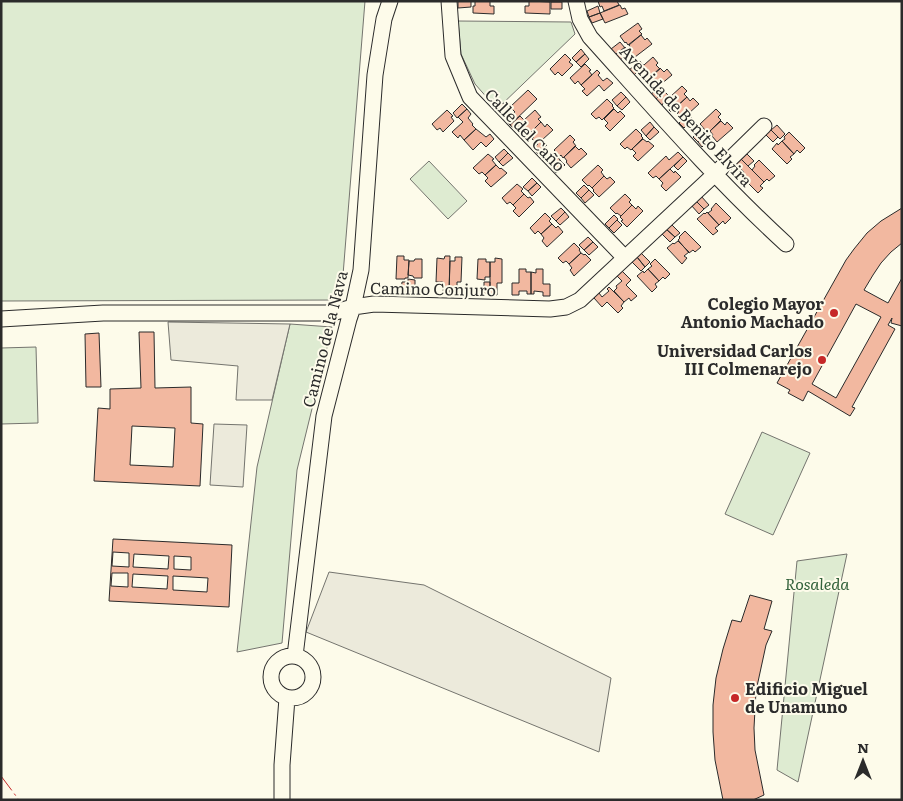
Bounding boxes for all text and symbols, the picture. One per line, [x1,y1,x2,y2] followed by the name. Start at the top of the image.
[615,39,759,192] street label: Avenida de Benito Elvira
[480,82,572,176] street label: Calle del Caño
[295,268,353,410] street label: Camino de la Nava
[370,275,496,301] street label: Camino Conjuro
[681,291,824,333] place label: Colegio Mayor Antonio Machado
[828,307,840,319] marker: Colegio Mayor Antonio Machado
[657,338,812,380] place label: Universidad Carlos III Colmenarejo
[816,354,828,366] marker: Universidad Carlos III Colmenarejo
[785,571,850,595] park label: Rosaleda
[745,676,868,718] place label: Edificio Miguel de Unamuno
[729,692,741,704] marker: Edificio Miguel de Unamuno
[838,736,888,786] north arrow
[857,737,869,757] text: N

